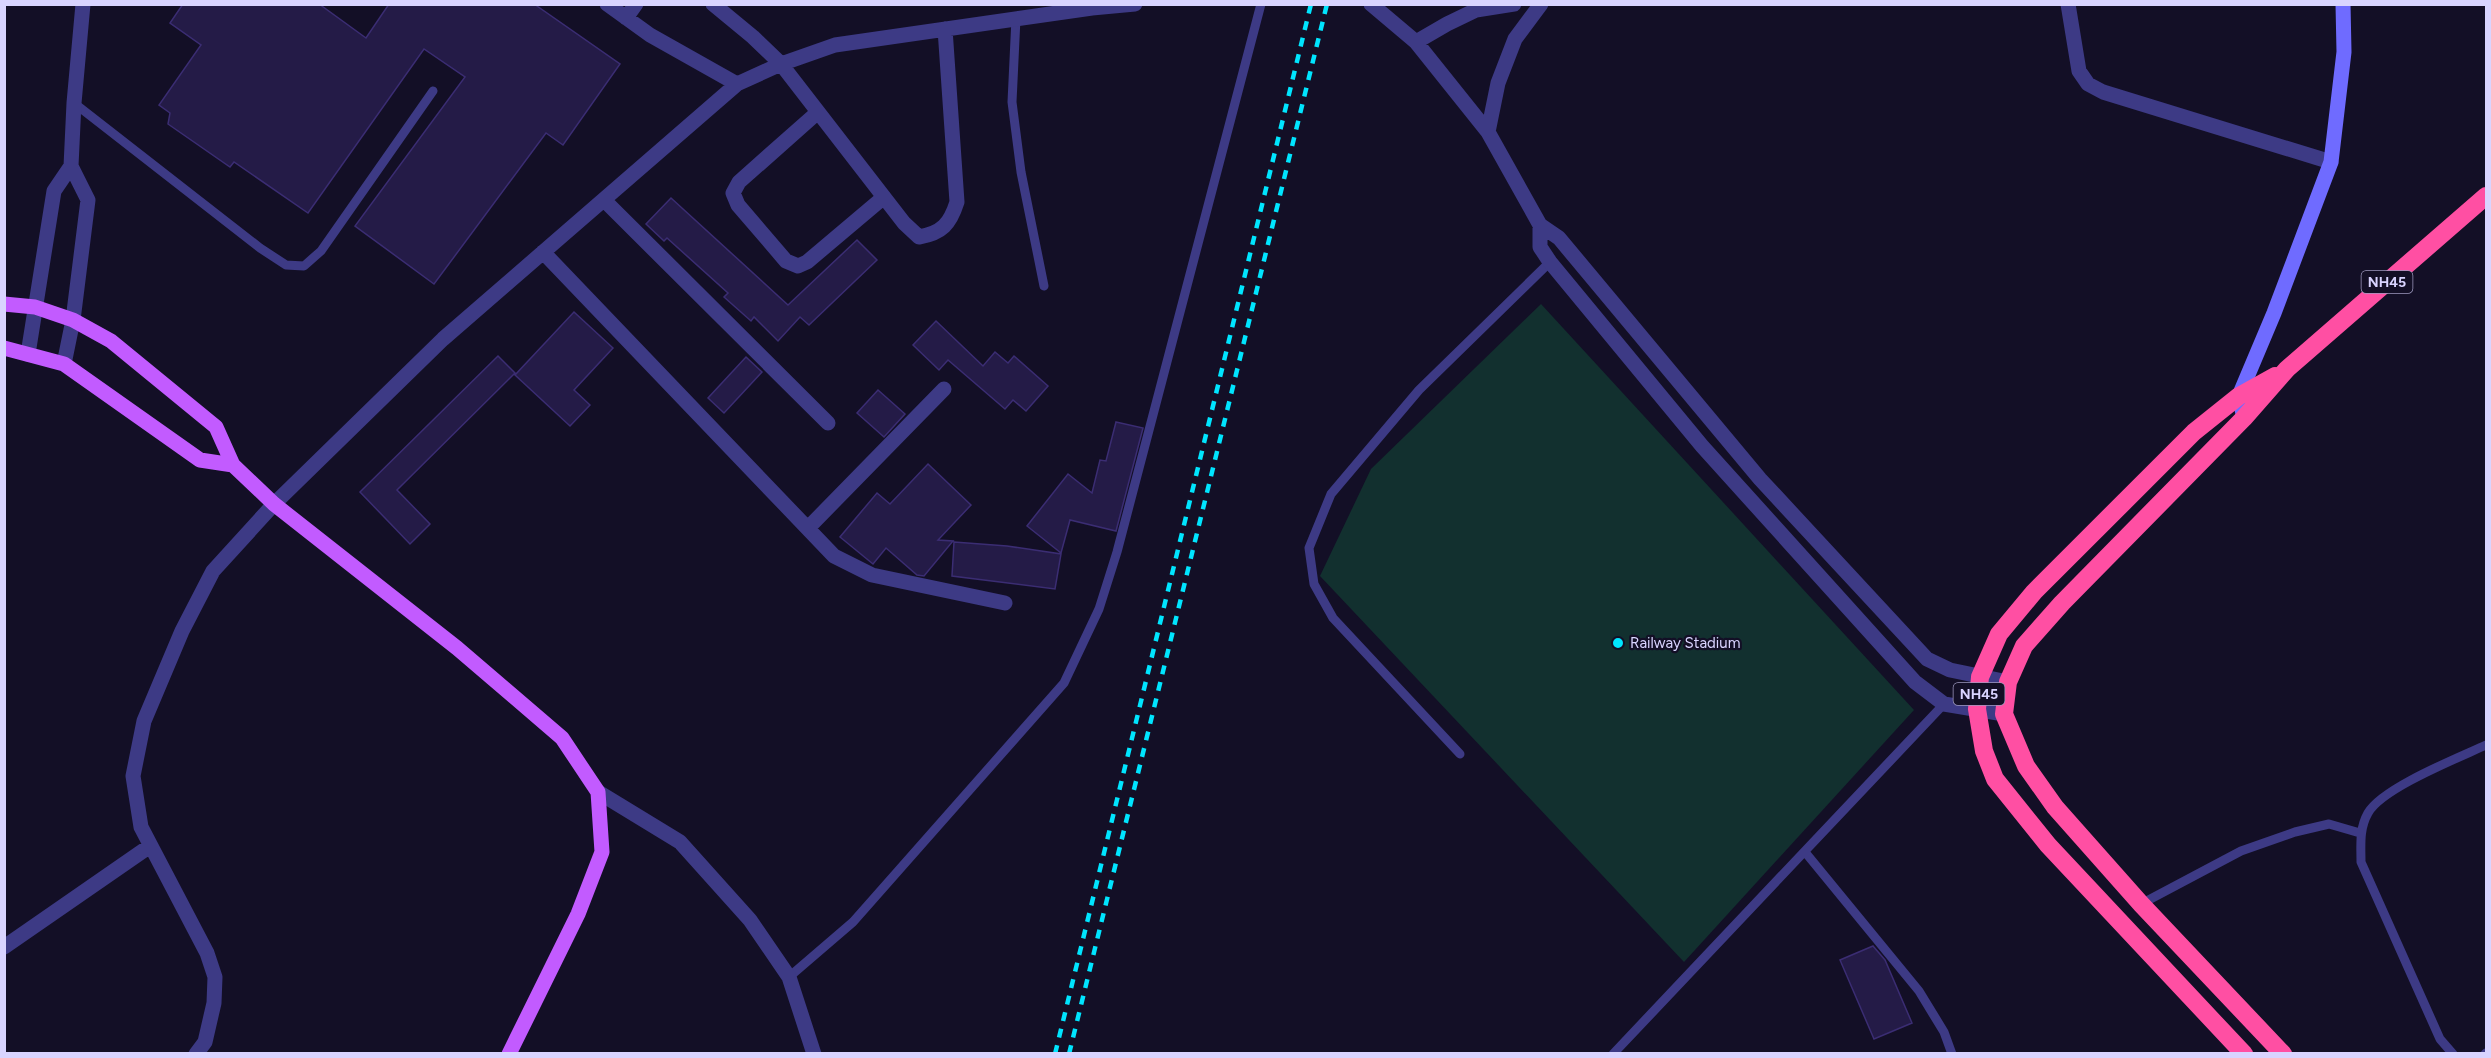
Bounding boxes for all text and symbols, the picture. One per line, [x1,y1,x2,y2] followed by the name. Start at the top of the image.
[2362,271,2412,293] road number: NH45
[1630,634,1740,652] place label: Railway Stadium
[1611,636,1625,650] marker: Railway Stadium
[1954,683,2004,705] road number: NH45

